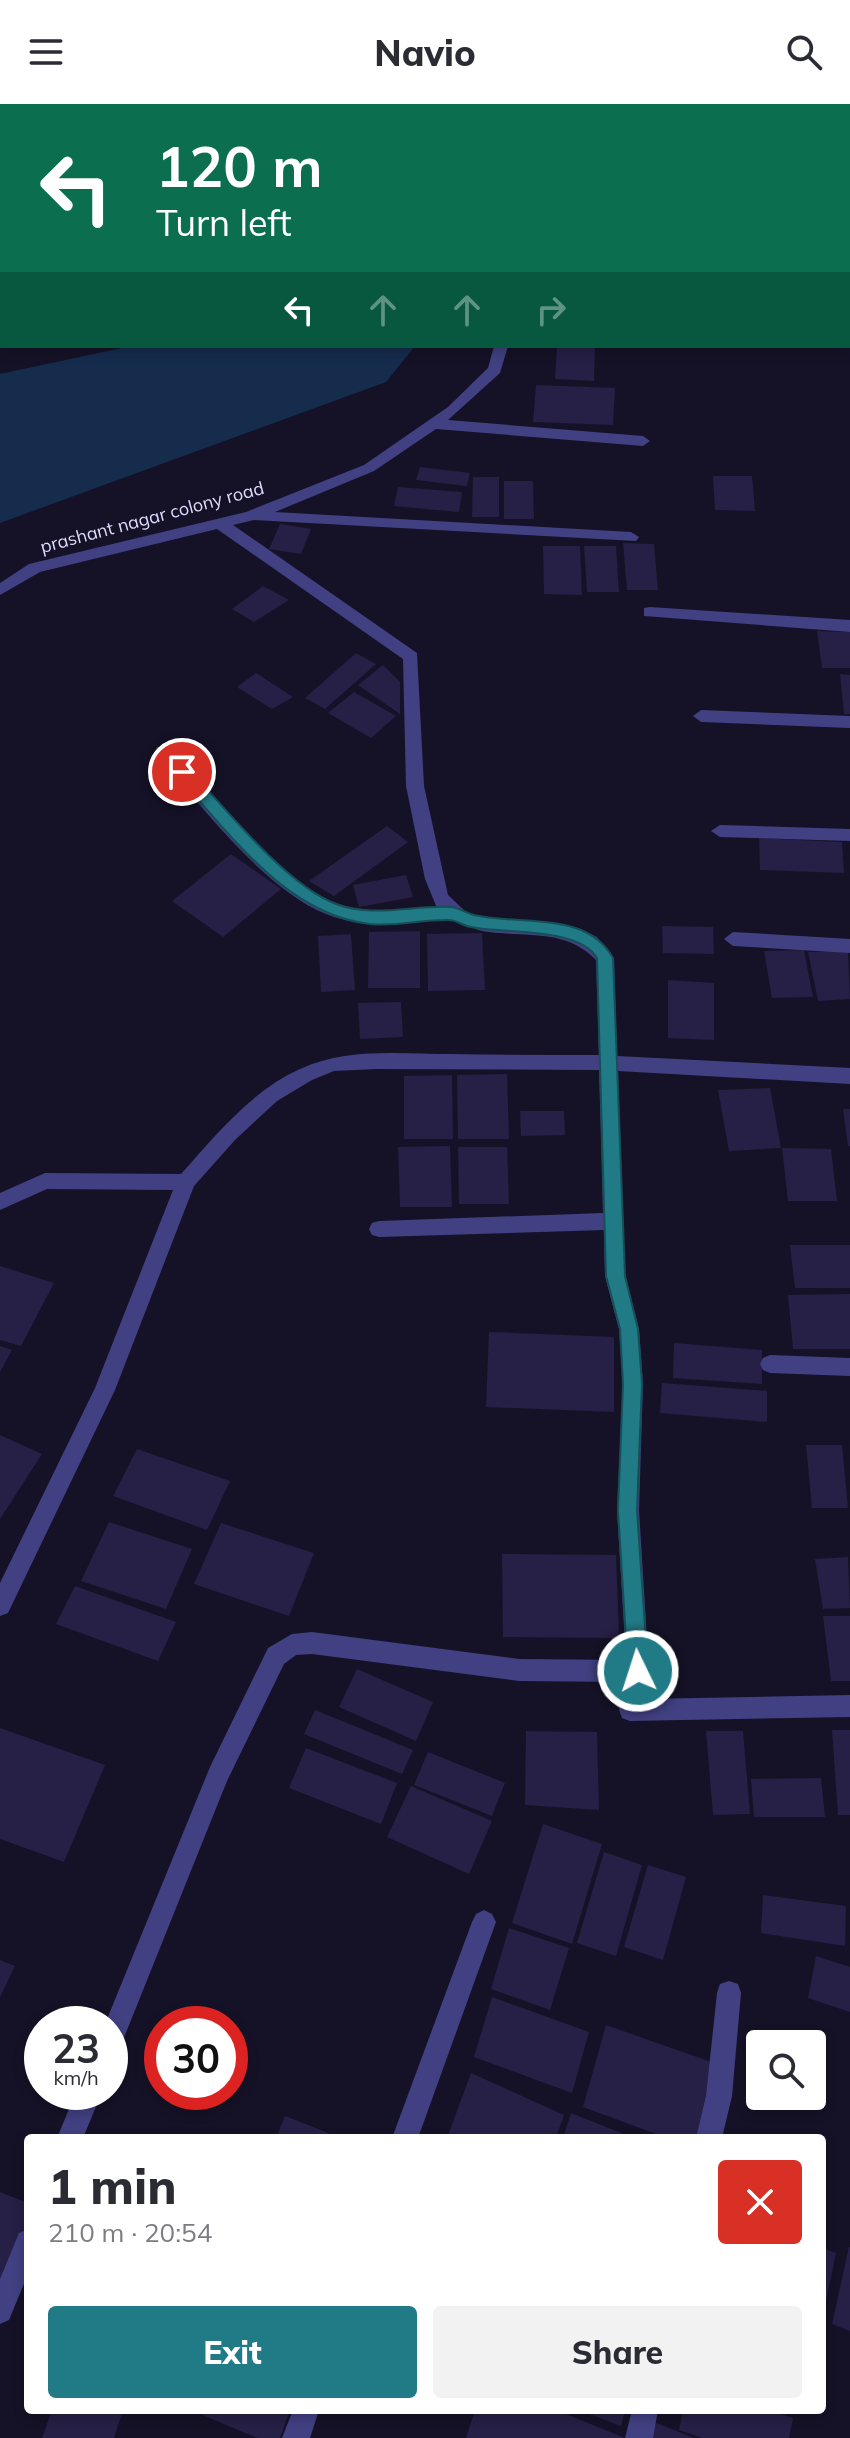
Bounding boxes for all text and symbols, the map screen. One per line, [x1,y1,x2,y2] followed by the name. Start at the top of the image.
[24,30,68,74] icon: menu
[374,30,476,75] text: Navio
[782,30,826,74] icon: search
[156,131,323,201] text: 120 m
[24,136,128,240] icon: left
[156,200,292,245] text: Turn left
[277,288,321,332] icon: left
[361,288,405,332] icon: ahead
[445,288,489,332] icon: ahead
[529,288,573,332] icon: right
[38,476,266,558] street label: prashant nagar colony road
[148,738,216,806] pin
[160,750,204,794] icon: arrive
[596,1629,680,1713] position arrow
[144,2006,248,2110] speed limit sign: 30
[52,2023,100,2073] text: 23
[746,2030,826,2110] map controls
[746,2030,826,2110] button: search
[53,2065,99,2090] text: km/h
[48,2156,177,2216] text: 1 min
[718,2160,802,2244] button: close
[48,2216,212,2249] text: 210 m · 20:54
[48,2306,417,2398] button: Exit
[433,2306,802,2398] button: Share

